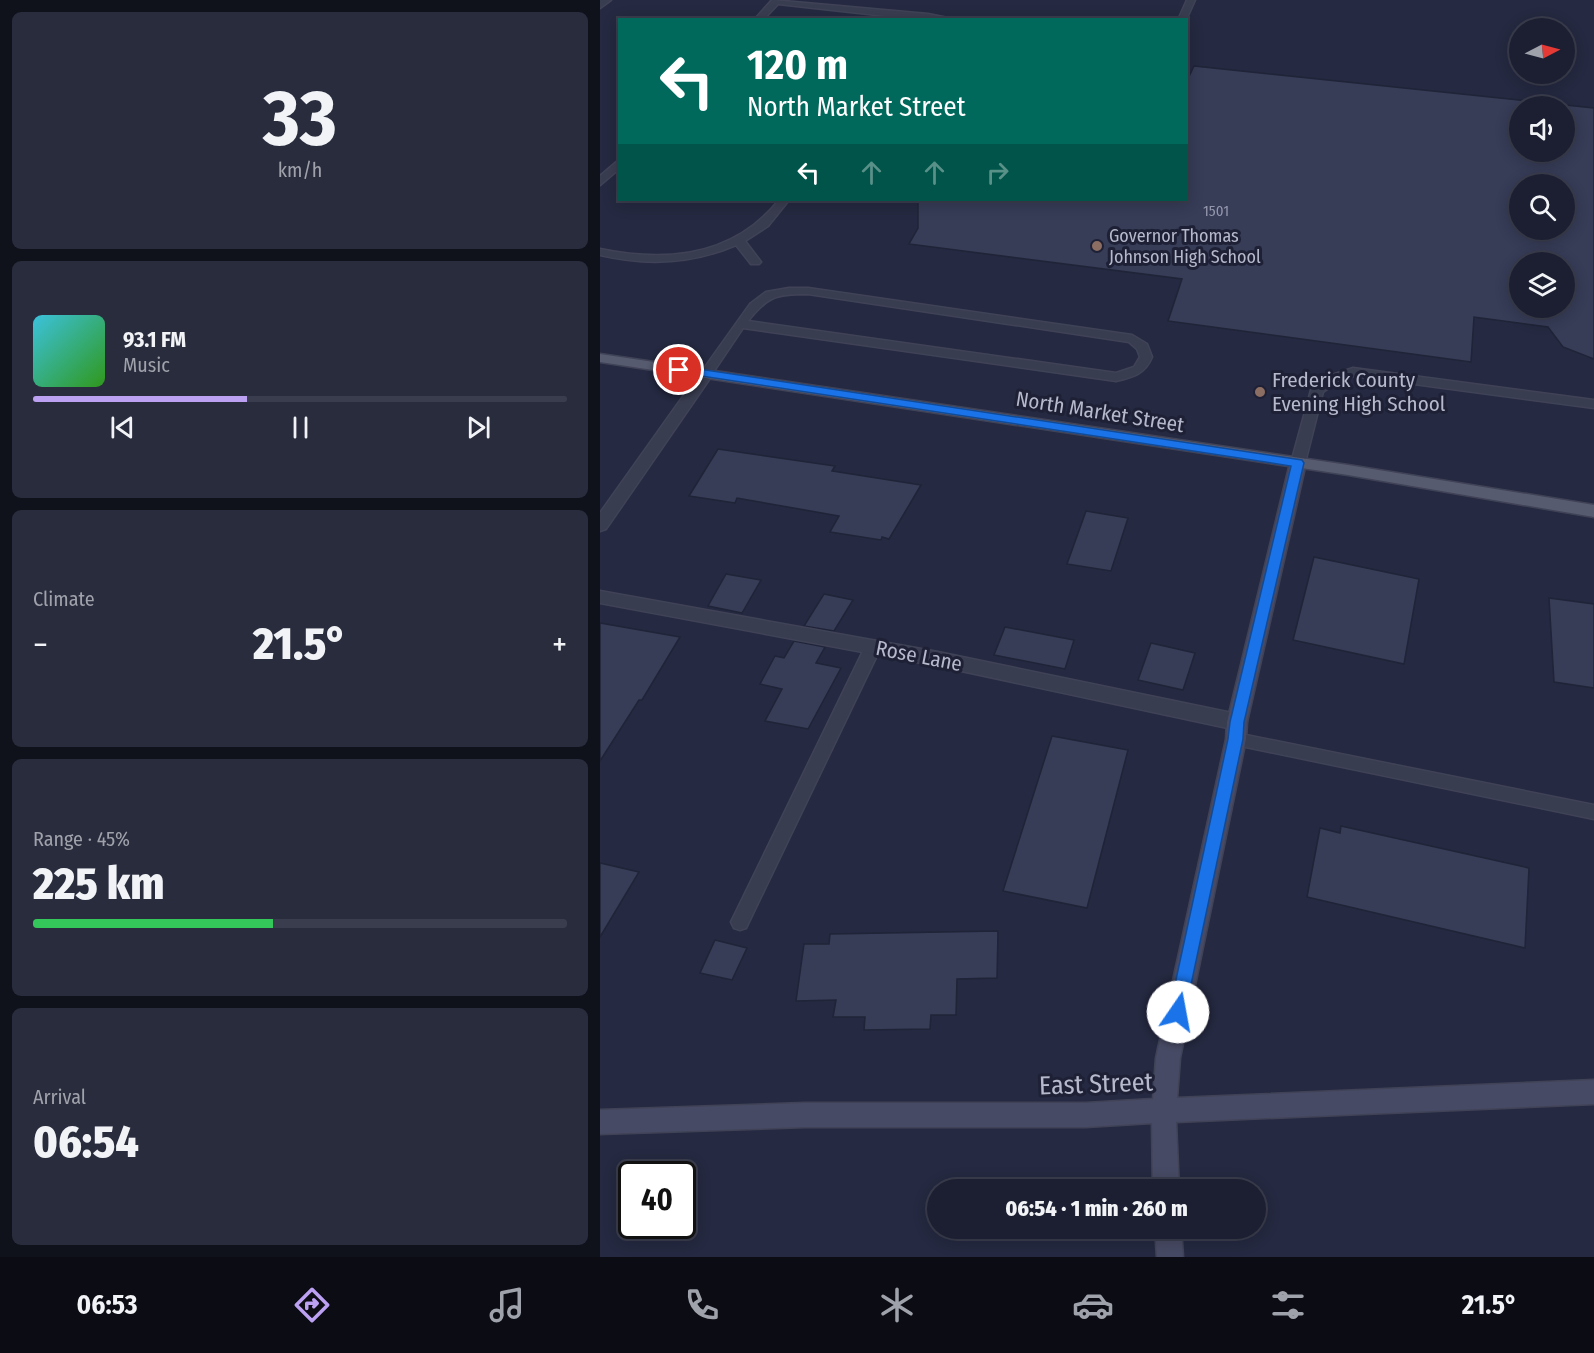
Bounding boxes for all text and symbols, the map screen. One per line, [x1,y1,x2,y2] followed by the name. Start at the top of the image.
[1509,18,1575,84] north arrow
[1509,18,1575,318] map controls
[747,40,848,90] text: 120 m
[648,42,726,120] icon: left
[263,72,337,166] text: 33
[747,91,966,123] text: North Market Street
[1509,96,1575,162] button: sound
[792,156,825,189] icon: left
[855,156,888,189] icon: ahead
[918,156,951,189] icon: ahead
[981,156,1014,189] icon: right
[278,158,322,182] text: km/h
[1509,174,1575,240] button: search
[1203,202,1229,220] house number: 1501
[1109,225,1261,268] place label: Governor Thomas Johnson High School
[1090,239,1104,253] marker: Governor Thomas Johnson High School
[1509,252,1575,318] button: layers
[123,326,186,353] text: 93.1 FM
[653,344,704,395] pin
[123,353,170,377] text: Music
[662,353,695,386] icon: arrive
[1272,367,1446,417] place label: Frederick County Evening High School
[1253,385,1267,399] marker: Frederick County Evening High School
[1014,386,1186,438] street label: North Market Street
[106,411,139,444] icon: previous
[284,411,317,444] icon: pause
[462,411,495,444] icon: next
[33,587,95,611] text: Climate
[253,617,347,671] text: 21.5°
[33,625,48,665] text: −
[552,625,567,665] text: +
[874,635,964,677] street label: Rose Lane
[33,827,130,851] text: Range · 45%
[33,857,165,911] text: 225 km
[1146,980,1210,1044] position arrow
[1038,1067,1154,1101] street label: East Street
[33,1085,86,1109] text: Arrival
[33,1115,139,1169] text: 06:54
[618,1161,696,1239] speed limit sign: 40
[1005,1195,1188,1222] text: 06:54 · 1 min · 260 m
[291,1284,333,1326] icon: directions
[486,1284,528,1326] icon: music
[681,1284,723,1326] icon: phone
[876,1284,918,1326] icon: climate
[1072,1284,1114,1326] icon: car
[1267,1284,1309,1326] icon: filters
[77,1289,138,1321] text: 06:53
[1462,1289,1517,1321] text: 21.5°

